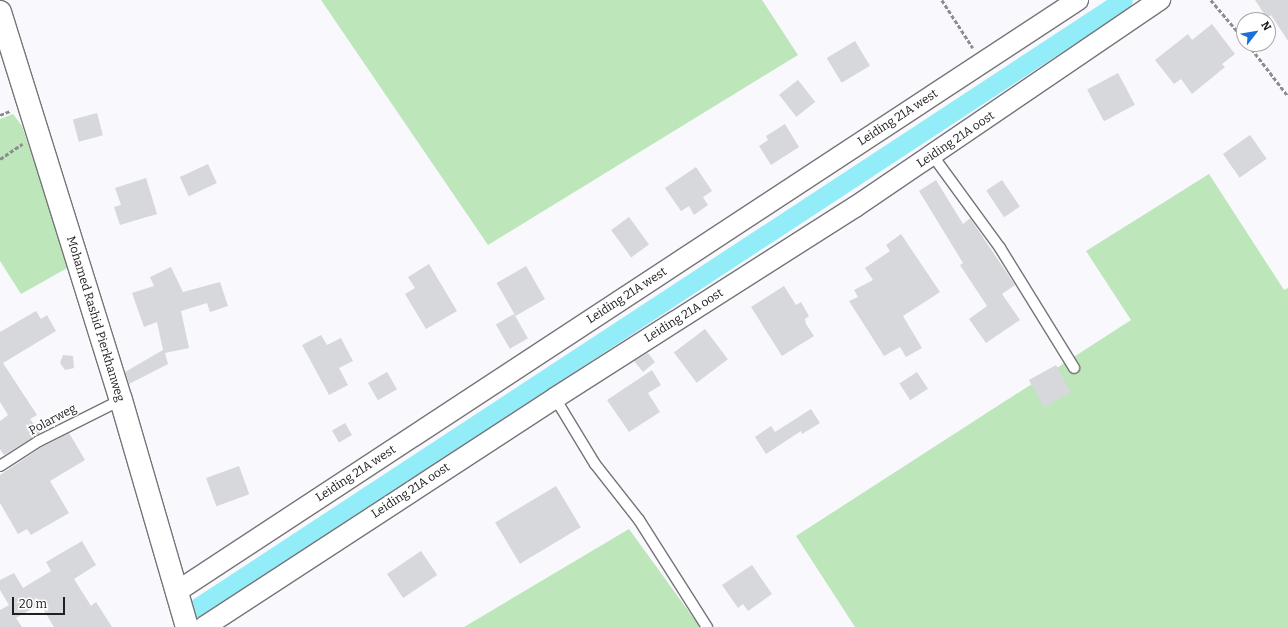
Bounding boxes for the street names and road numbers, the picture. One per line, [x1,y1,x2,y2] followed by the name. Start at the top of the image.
[855,87,941,149] street label: Leiding 21A west
[915,109,997,171] street label: Leiding 21A oost
[63,234,127,404] street label: Mohamed Rashid Pierkhanweg
[584,265,670,327] street label: Leiding 21A west
[642,286,726,346] street label: Leiding 21A oost
[27,401,79,439] street label: Polarweg
[313,443,399,505] street label: Leiding 21A west
[369,460,453,522] street label: Leiding 21A oost

